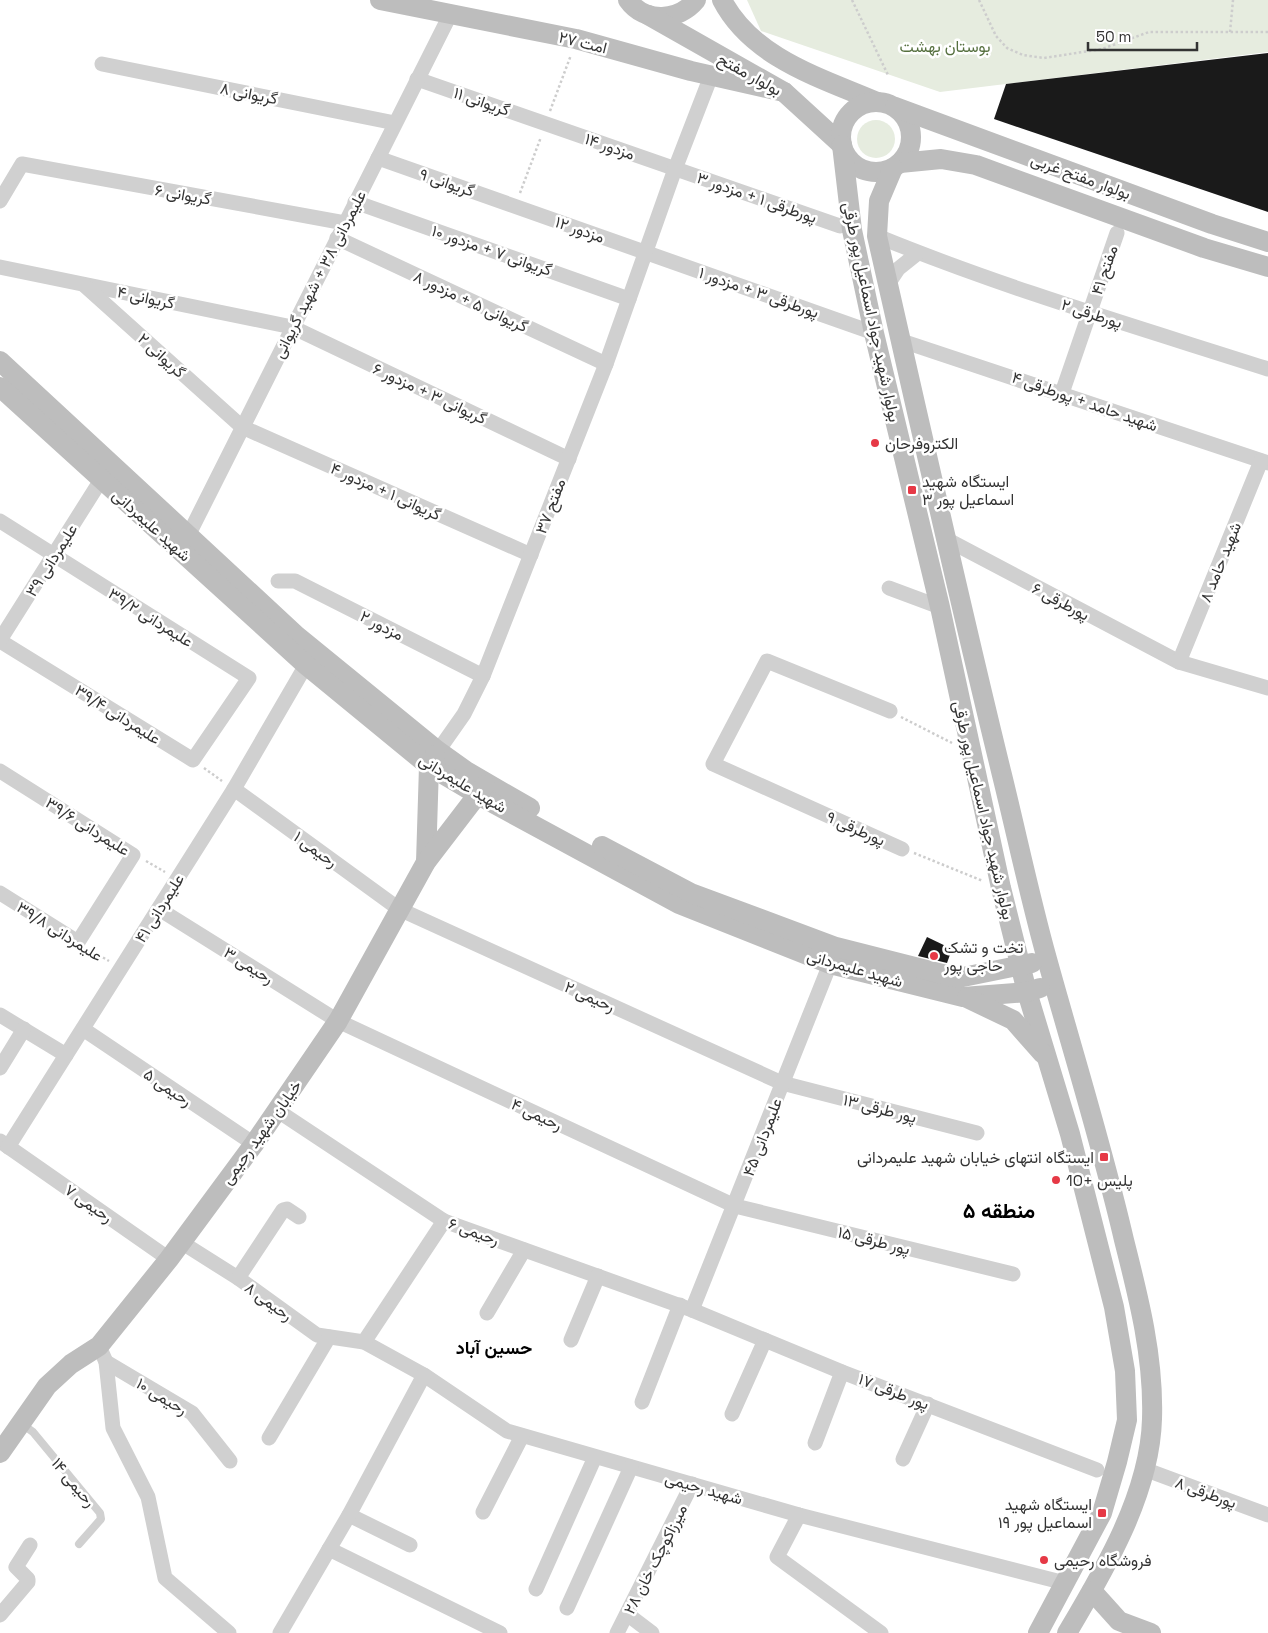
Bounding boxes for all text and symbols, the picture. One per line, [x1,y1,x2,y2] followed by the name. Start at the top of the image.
[1088,20,1197,52] scale bar
[557,26,609,59] street label: امت ۲۷
[1096,27,1131,46] text: 50 m
[900,36,990,57] park label: بوستان بهشت
[714,48,786,101] street label: بولوار مفتح
[218,78,280,109] street label: گریوانی ۸
[451,82,513,121] street label: گریوانی ۱۱
[582,128,638,165] street label: مزدور ۱۴
[1028,149,1134,205] street label: بولوار مفتح غربی
[417,163,477,202] street label: گریوانی ۹
[694,167,820,229] street label: پورطرقی ۱ + مزدور ۳
[153,179,213,210] street label: گریوانی ۶
[268,187,371,362] street label: علیمردانی ۳۸ + شهید گریوانی
[837,200,905,424] street label: بولوار شهید جواد اسماعیل پور طرقی
[552,211,607,248] street label: مزدور ۱۲
[429,220,555,281] street label: گریوانی ۷ + مزدور ۱۰
[1086,243,1124,298] street label: مفتح ۴۱
[696,262,822,324] street label: پورطرقی ۳ + مزدور ۱
[410,266,531,337] street label: گریوانی ۵ + مزدور ۸
[115,281,177,314] street label: گریوانی ۴
[1058,294,1125,334] street label: پورطرقی ۲
[133,328,190,382] street label: گریوانی ۲
[369,358,490,429] street label: گریوانی ۳ + مزدور ۶
[1009,367,1160,437] street label: شهید حامد + پورطرقی ۴
[885,433,958,454] place label: الکتروفرحان
[869,437,881,449] marker: الکتروفرحان
[327,458,444,525] street label: گریوانی ۱ + مزدور ۴
[922,471,1014,511] place label: ایستگاه شهید اسماعیل پور ۳
[530,476,571,537] street label: مفتح ۳۷
[906,484,918,496] marker: ایستگاه شهید اسماعیل پور ۳
[108,485,195,566] street label: شهید علیمردانی
[1195,519,1246,605] street label: شهید حامد ۸
[21,520,82,601] street label: علیمردانی ۳۹
[1028,578,1093,626] street label: پورطرقی ۶
[104,583,197,652] street label: علیمردانی ۳۹/۲
[356,606,407,645] street label: مزدور ۲
[71,680,164,749] street label: علیمردانی ۳۹/۴
[947,699,1019,922] street label: بولوار شهید جواد اسماعیل پور طرقی
[415,749,510,818] street label: شهید علیمردانی
[42,792,134,861] street label: علیمردانی ۳۹/۶
[823,806,889,852] street label: پورطرقی ۹
[290,826,342,872] street label: رحیمی ۱
[130,870,189,947] street label: علیمردانی ۴۱
[13,897,107,966] street label: علیمردانی ۳۹/۸
[943,937,1024,977] place label: تخت و تشک حاجی پور
[220,942,278,989] street label: رحیمی ۳
[805,945,905,992] street label: شهید علیمردانی
[928,950,940,962] marker: تخت و تشک حاجی پور
[561,976,618,1017] street label: رحیمی ۲
[139,1064,196,1111] street label: رحیمی ۵
[216,1076,307,1189] street label: خیابان شهید رحیمی
[841,1089,919,1129] street label: پور طرقی ۱۳
[508,1094,566,1135] street label: رحیمی ۴
[738,1095,787,1179] street label: علیمردانی ۴۵
[857,1147,1094,1168] place label: ایستگاه انتهای خیابان شهید علیمردانی
[1098,1151,1110,1163] marker: ایستگاه انتهای خیابان شهید علیمردانی
[1066,1170,1133,1192] place label: پلیس +10
[1050,1174,1062,1186] marker: پلیس +10
[61,1179,117,1228] street label: رحیمی ۷
[963,1197,1035,1224] district label: منطقه ۵
[446,1213,502,1250] street label: رحیمی ۶
[835,1221,912,1261] street label: پور طرقی ۱۵
[241,1277,297,1326] street label: رحیمی ۸
[456,1336,532,1359] district label: حسین آباد
[855,1368,932,1416] street label: پور طرقی ۱۷
[132,1373,191,1420] street label: رحیمی ۱۰
[47,1453,100,1511] street label: رحیمی ۱۴
[663,1467,745,1510] street label: شهید رحیمی
[1172,1472,1240,1514] street label: پورطرقی ۸
[998,1494,1092,1534] place label: ایستگاه شهید اسماعیل پور ۱۹
[619,1501,693,1618] street label: میرزاکوچک خان ۲۸
[1096,1507,1108,1519] marker: ایستگاه شهید اسماعیل پور ۱۹
[1054,1550,1151,1571] place label: فروشگاه رحیمی
[1038,1554,1050,1566] marker: فروشگاه رحیمی

